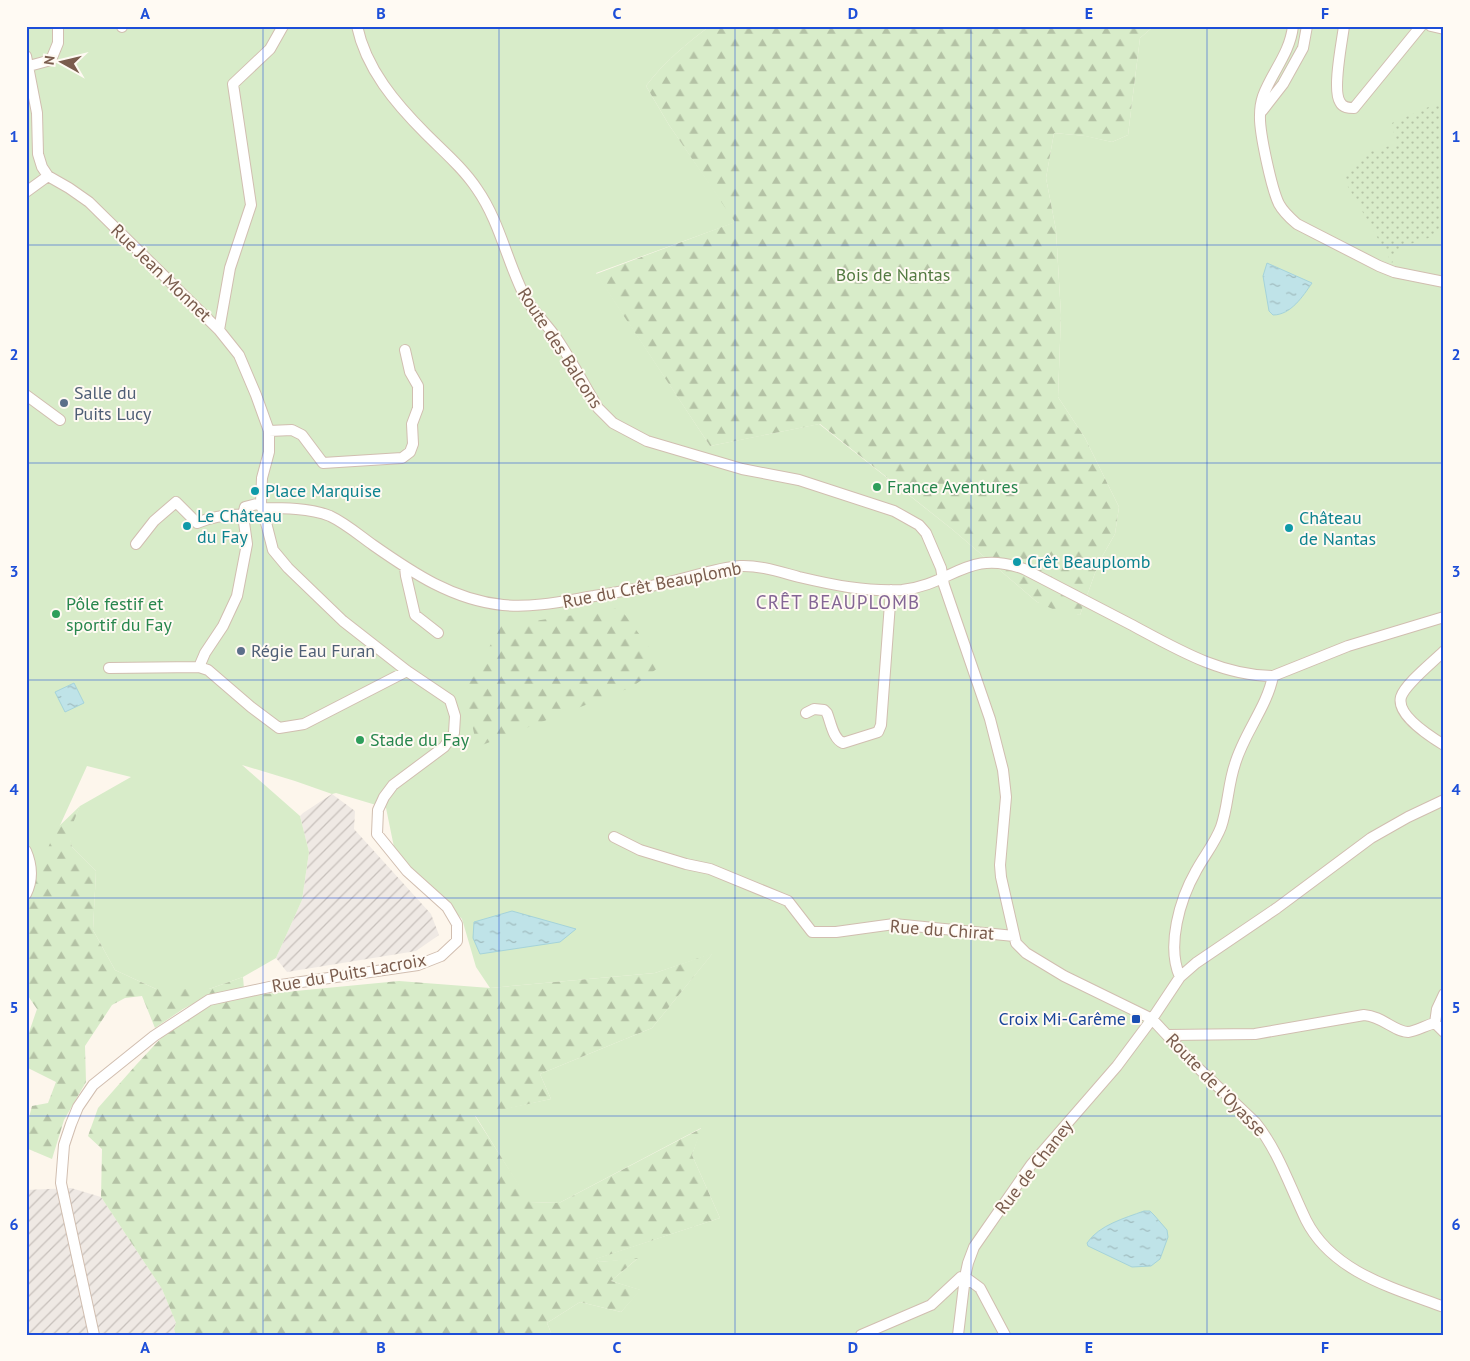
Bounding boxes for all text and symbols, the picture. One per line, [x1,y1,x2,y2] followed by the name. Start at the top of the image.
[140,3,150,23] text: A
[376,3,386,23] text: B
[613,3,622,23] text: C
[848,3,858,23] text: D
[1085,3,1093,23] text: E
[1321,3,1329,23] text: F
[38,38,88,88] north arrow
[40,54,59,66] text: N
[9,126,19,146] text: 1
[1451,126,1461,146] text: 1
[106,219,216,326] street label: Rue Jean Monnet
[836,263,950,286] park label: Bois de Nantas
[513,283,608,413] street label: Route des Balcons
[9,344,19,364] text: 2
[1451,344,1461,364] text: 2
[74,381,152,425] place label: Salle du Puits Lucy
[58,397,70,409] marker: Salle du Puits Lucy
[887,475,1018,498] place label: France Aventures
[265,479,381,502] place label: Place Marquise
[871,481,883,493] marker: France Aventures
[249,485,261,497] marker: Place Marquise
[197,504,282,548] place label: Le Château du Fay
[1299,506,1376,550] place label: Château de Nantas
[181,520,193,532] marker: Le Château du Fay
[1283,522,1295,534] marker: Château de Nantas
[1027,550,1150,573] place label: Crêt Beauplomb
[560,556,743,613] street label: Rue du Crêt Beauplomb
[1011,556,1023,568] marker: Crêt Beauplomb
[9,561,19,581] text: 3
[1451,561,1461,581] text: 3
[756,590,920,614] district label: CRÊT BEAUPLOMB
[66,592,173,636] place label: Pôle festif et sportif du Fay
[50,608,62,620] marker: Pôle festif et sportif du Fay
[251,639,375,662] place label: Régie Eau Furan
[235,645,247,657] marker: Régie Eau Furan
[370,728,470,751] place label: Stade du Fay
[354,734,366,746] marker: Stade du Fay
[9,779,19,799] text: 4
[1451,779,1461,799] text: 4
[889,914,995,945] street label: Rue du Chirat
[270,948,428,997] street label: Rue du Puits Lacroix
[9,997,19,1017] text: 5
[1451,997,1461,1017] text: 5
[998,1007,1126,1030] place label: Croix Mi-Carême
[1130,1013,1142,1025] marker: Croix Mi-Carême
[1161,1028,1271,1141] street label: Route de l'Oyasse
[989,1114,1078,1219] street label: Rue de Chaney
[9,1214,19,1234] text: 6
[1451,1214,1461,1234] text: 6
[140,1337,150,1357] text: A
[376,1337,386,1357] text: B
[613,1337,622,1357] text: C
[848,1337,858,1357] text: D
[1085,1337,1093,1357] text: E
[1321,1337,1329,1357] text: F

